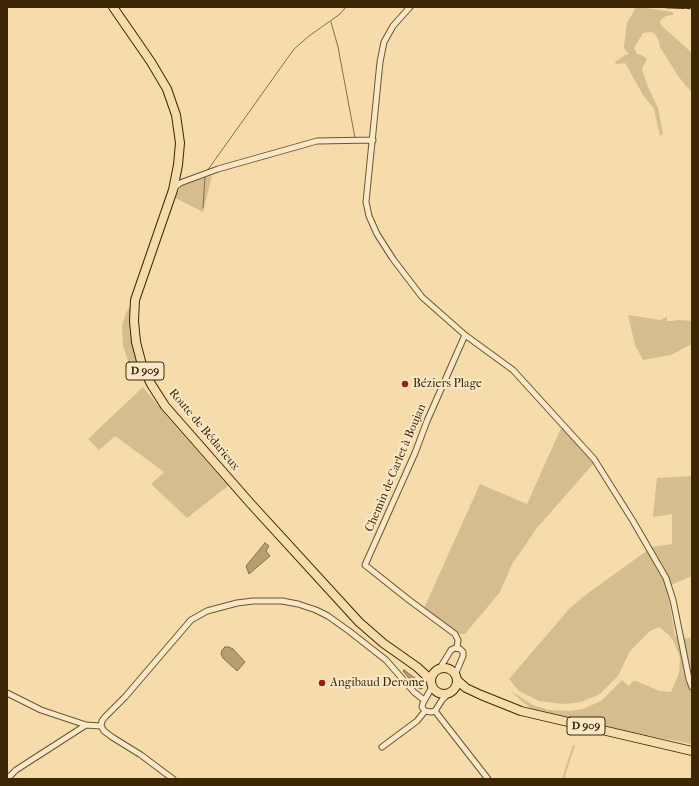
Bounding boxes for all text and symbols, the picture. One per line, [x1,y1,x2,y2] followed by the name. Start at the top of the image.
[126,362,164,380] road number: D 909
[413,377,482,391] place label: Béziers Plage
[400,379,410,389] marker: Béziers Plage
[166,386,242,474] street label: Route de Bédarieux
[362,402,430,534] street label: Chemin de Carlet à Boujan
[330,676,424,690] place label: Angibaud Derome
[317,678,327,688] marker: Angibaud Derome
[567,717,605,735] road number: D 909

